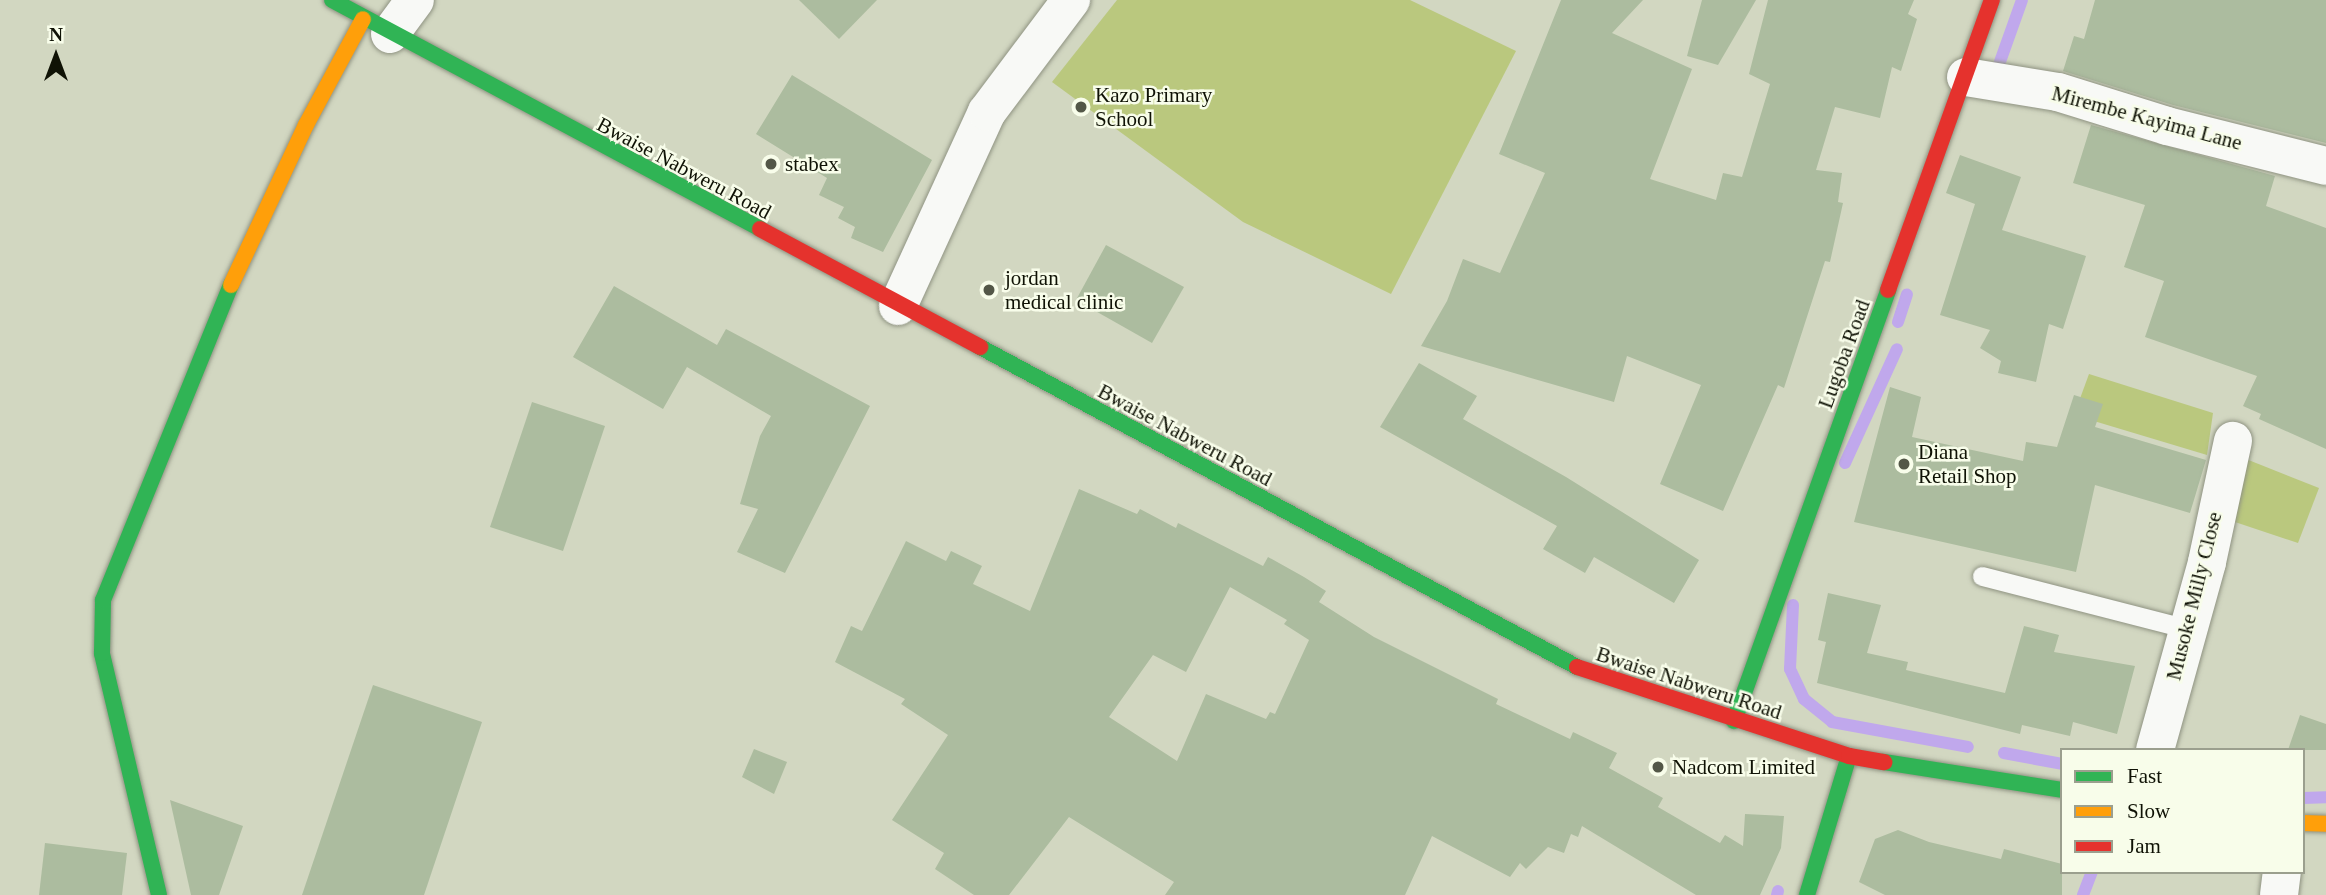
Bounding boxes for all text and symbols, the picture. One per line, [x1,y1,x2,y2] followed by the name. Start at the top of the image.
[21,21,91,91] north arrow
[49,24,63,45] text: N
[2049,80,2245,156] street label: Mirembe Kayima Lane
[1095,82,1212,132] place label: Kazo Primary School
[1073,99,1089,115] marker: Kazo Primary School
[593,111,775,225] street label: Bwaise Nabweru Road
[785,151,839,177] place label: stabex
[763,156,779,172] marker: stabex
[1005,265,1123,315] place label: jordan medical clinic
[979,280,999,300] marker: jordan medical clinic
[1813,296,1875,412] street label: Lugoba Road
[1094,378,1276,492] street label: Bwaise Nabweru Road
[1918,439,2017,489] place label: Diana Retail Shop
[1896,456,1912,472] marker: Diana Retail Shop
[2161,509,2227,683] street label: Musoke Milly Close
[1593,641,1785,725] street label: Bwaise Nabweru Road
[2060,748,2305,874] legend
[1672,754,1815,780] place label: Nadcom Limited
[1650,759,1666,775] marker: Nadcom Limited
[2127,764,2162,788] text: Fast
[2127,799,2170,823] text: Slow
[2127,834,2161,858] text: Jam

